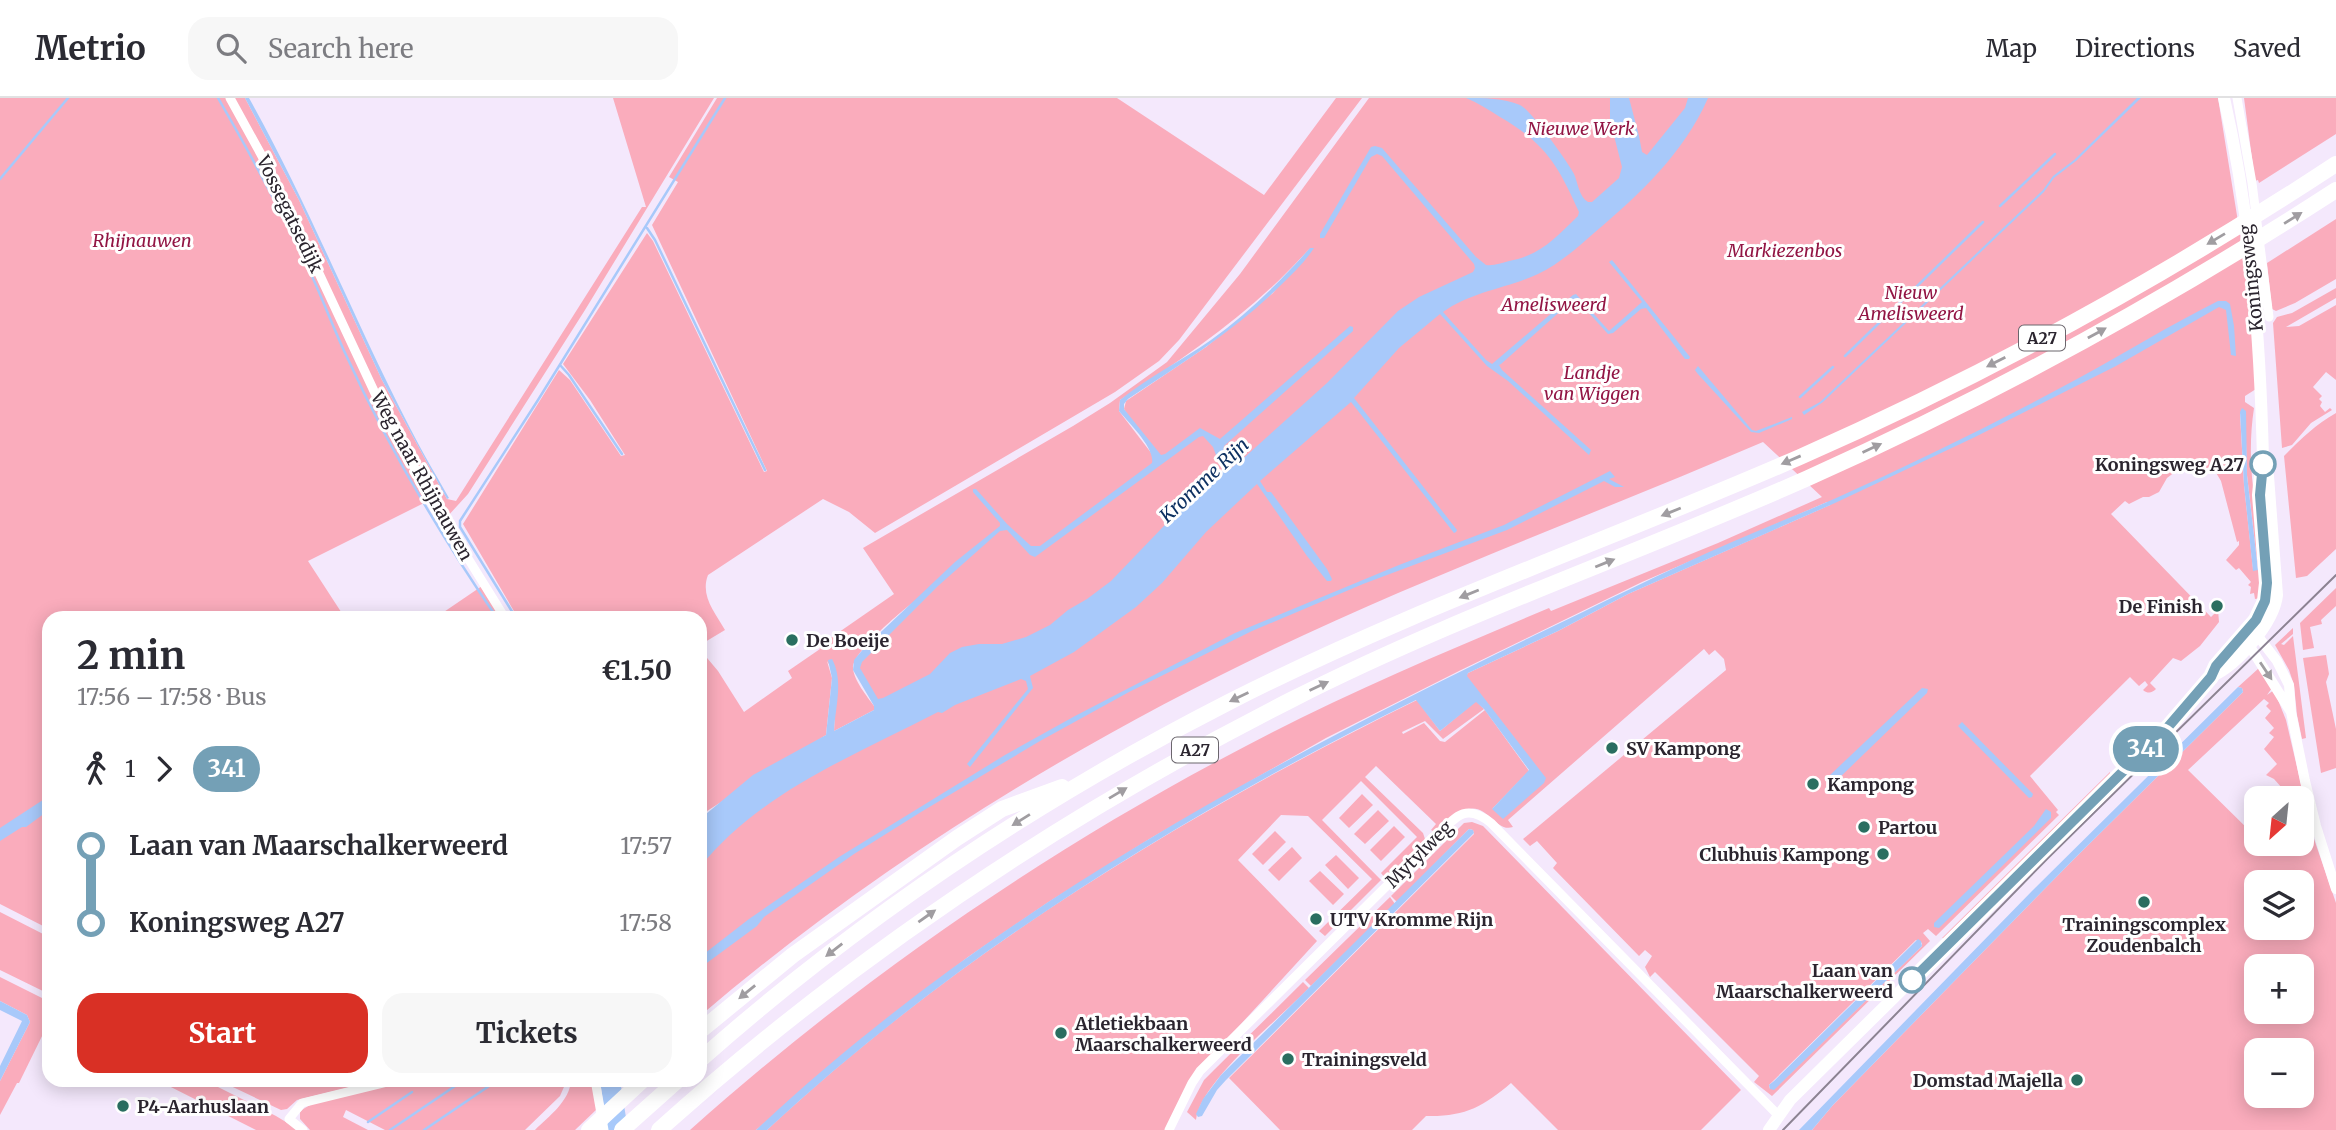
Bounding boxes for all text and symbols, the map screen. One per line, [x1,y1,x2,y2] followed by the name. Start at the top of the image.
[188,17,678,80] search box
[35,28,146,69] text: Metrio
[212,29,250,67] icon: search
[268,32,413,65] text: Search here
[1986,33,2037,64] text: Map
[2075,33,2195,64] text: Directions
[2233,33,2301,64] text: Saved
[1527,117,1635,140] park label: Nieuwe Werk
[251,151,329,277] street label: Vossegatsedijk
[2283,212,2303,225] one-way arrow
[2234,223,2268,333] street label: Koningsweg
[92,229,192,252] park label: Rhijnauwen
[2206,232,2225,245] one-way arrow
[1727,239,1842,262] park label: Markiezenbos
[1856,281,1964,325] park label: Nieuw Amelisweerd
[1499,293,1607,316] park label: Amelisweerd
[2019,326,2065,350] road number: A27
[2087,327,2107,339] one-way arrow
[1986,357,2006,368] one-way arrow
[1544,361,1640,405] park label: Landje van Wiggen
[365,387,478,565] street label: Weg naar Rhijnauwen
[1154,433,1254,528] water label: Kromme Rijn
[1862,442,1883,453] one-way arrow
[2250,451,2276,477] marker: Koningsweg A27
[2095,453,2244,476] place label: Koningsweg A27
[1780,455,1801,466] one-way arrow
[1660,506,1681,517] one-way arrow
[1595,558,1616,569] one-way arrow
[1458,589,1479,600] one-way arrow
[2118,595,2203,618] place label: De Finish
[2209,598,2225,614] marker: De Finish
[806,629,890,652] place label: De Boeije
[77,632,185,679] text: 2 min
[784,632,800,648] marker: De Boeije
[601,654,672,687] text: €1.50
[2260,661,2273,681] one-way arrow
[1309,680,1329,692] one-way arrow
[77,682,267,711] text: 17:56 – 17:58 · Bus
[1229,692,1249,703] one-way arrow
[2106,726,2186,772] line badge: 341
[2127,733,2165,764] text: 341
[1172,737,1218,762] road number: A27
[1626,737,1740,760] place label: SV Kampong
[1604,740,1620,756] marker: SV Kampong
[77,750,115,788] icon: walk
[145,750,183,788] icon: forward
[207,753,246,784] text: 341
[125,754,135,783] text: 1
[1827,773,1914,796] place label: Kampong
[1805,776,1821,792] marker: Kampong
[2244,786,2314,856] north arrow
[2244,786,2314,1108] map controls
[1109,787,1128,799] one-way arrow
[1012,814,1031,827] one-way arrow
[1381,815,1458,892] street label: Mytylweg
[1878,816,1937,839] place label: Partou
[1856,819,1872,835] marker: Partou
[129,829,508,862] text: Laan van Maarschalkerweerd
[620,831,672,860] text: 17:57
[1699,843,1869,866] place label: Clubhuis Kampong
[1875,846,1891,862] marker: Clubhuis Kampong
[2244,870,2314,940] button: layers
[2136,894,2152,910] marker: Trainingscomplex Zoudenbalch
[129,906,345,939] text: Koningsweg A27
[619,908,672,937] text: 17:58
[1330,908,1493,931] place label: UTV Kromme Rijn
[918,909,936,923] one-way arrow
[1308,911,1324,927] marker: UTV Kromme Rijn
[2062,913,2226,957] place label: Trainingscomplex Zoudenbalch
[826,942,844,957] one-way arrow
[2244,954,2314,1024] button: +
[1716,959,1893,1003] place label: Laan van Maarschalkerweerd
[1899,967,1925,993] marker: Laan van Maarschalkerweerd
[739,984,757,999] one-way arrow
[77,993,368,1073] button: Start
[382,993,672,1073] button: Tickets
[1074,1012,1252,1056] place label: Atletiekbaan Maarschalkerweerd
[1053,1025,1069,1041] marker: Atletiekbaan Maarschalkerweerd
[2244,1038,2314,1108] button: −
[1302,1048,1427,1071] place label: Trainingsveld
[1280,1051,1296,1067] marker: Trainingsveld
[1913,1069,2063,1092] place label: Domstad Majella
[2069,1072,2085,1088] marker: Domstad Majella
[137,1095,269,1118] place label: P4-Aarhuslaan
[115,1098,131,1114] marker: P4-Aarhuslaan

